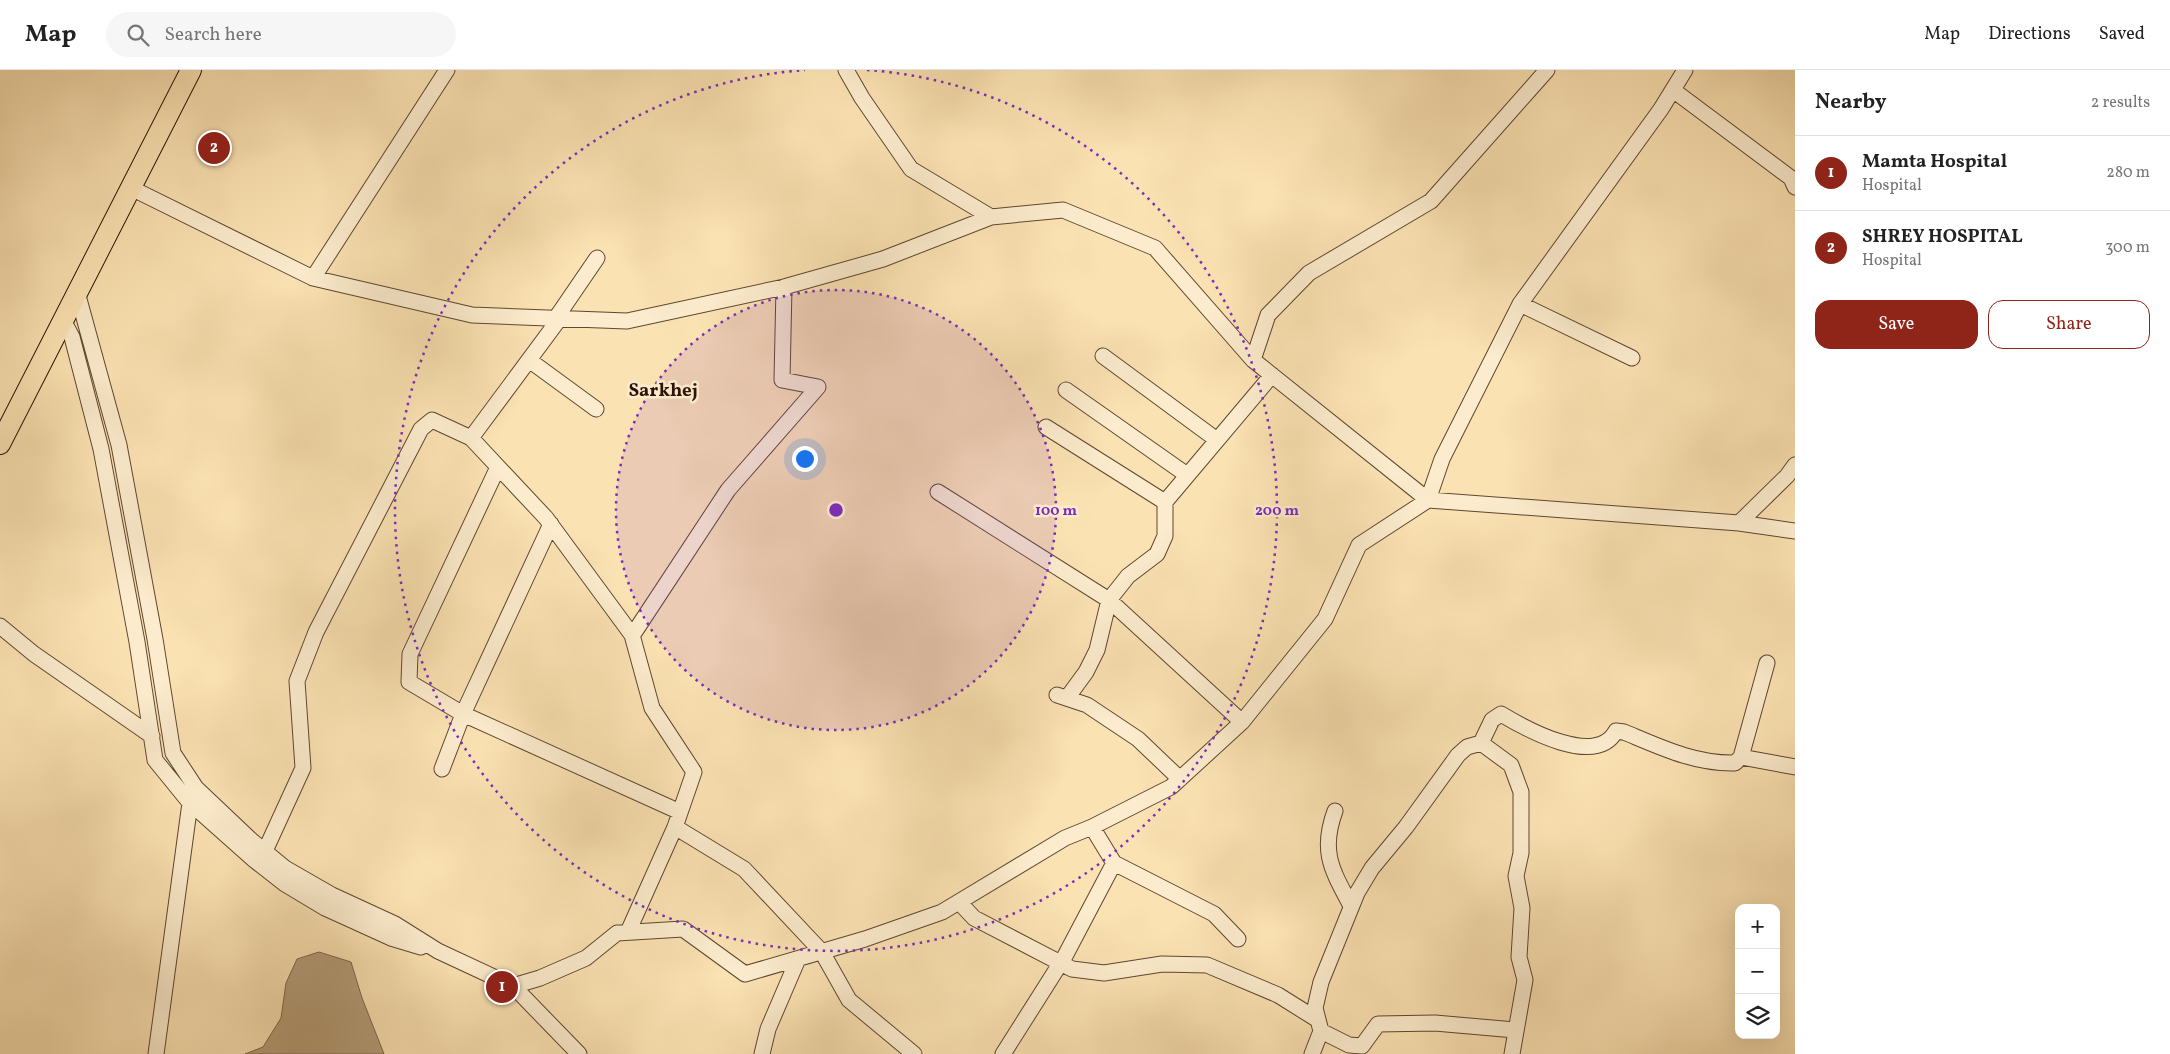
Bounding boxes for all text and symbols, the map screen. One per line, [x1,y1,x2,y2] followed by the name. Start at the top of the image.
[106,12,456,57] search box
[25,18,76,52] text: Map
[124,21,152,49] icon: search
[164,22,262,48] text: Search here
[1924,22,1960,47] text: Map
[1988,22,2071,47] text: Directions
[2099,22,2145,47] text: Saved
[1815,88,1886,117] text: Nearby
[2091,92,2150,114] text: 2 results
[198,129,230,167] pin: 2
[1862,149,2007,175] text: Mamta Hospital
[1828,162,1834,184] text: 1
[2106,162,2150,184] text: 280 m
[1862,175,1922,197] text: Hospital
[1862,224,2023,250] text: SHREY HOSPITAL
[1827,237,1835,259] text: 2
[2105,237,2150,259] text: 300 m
[1862,250,1922,272] text: Hospital
[1815,300,1978,349] button: Save
[1988,300,2150,349] button: Share
[628,378,698,404] district label: Sarkhej
[792,446,818,472] your location
[827,501,845,519] centre of rings
[1035,501,1078,522] text: 100 m
[1255,501,1299,522] text: 200 m
[1735,904,1780,1039] map controls
[1735,904,1780,949] button: +
[1735,949,1780,994] button: −
[486,968,518,1006] pin: 1
[1735,994,1780,1039] button: layers

